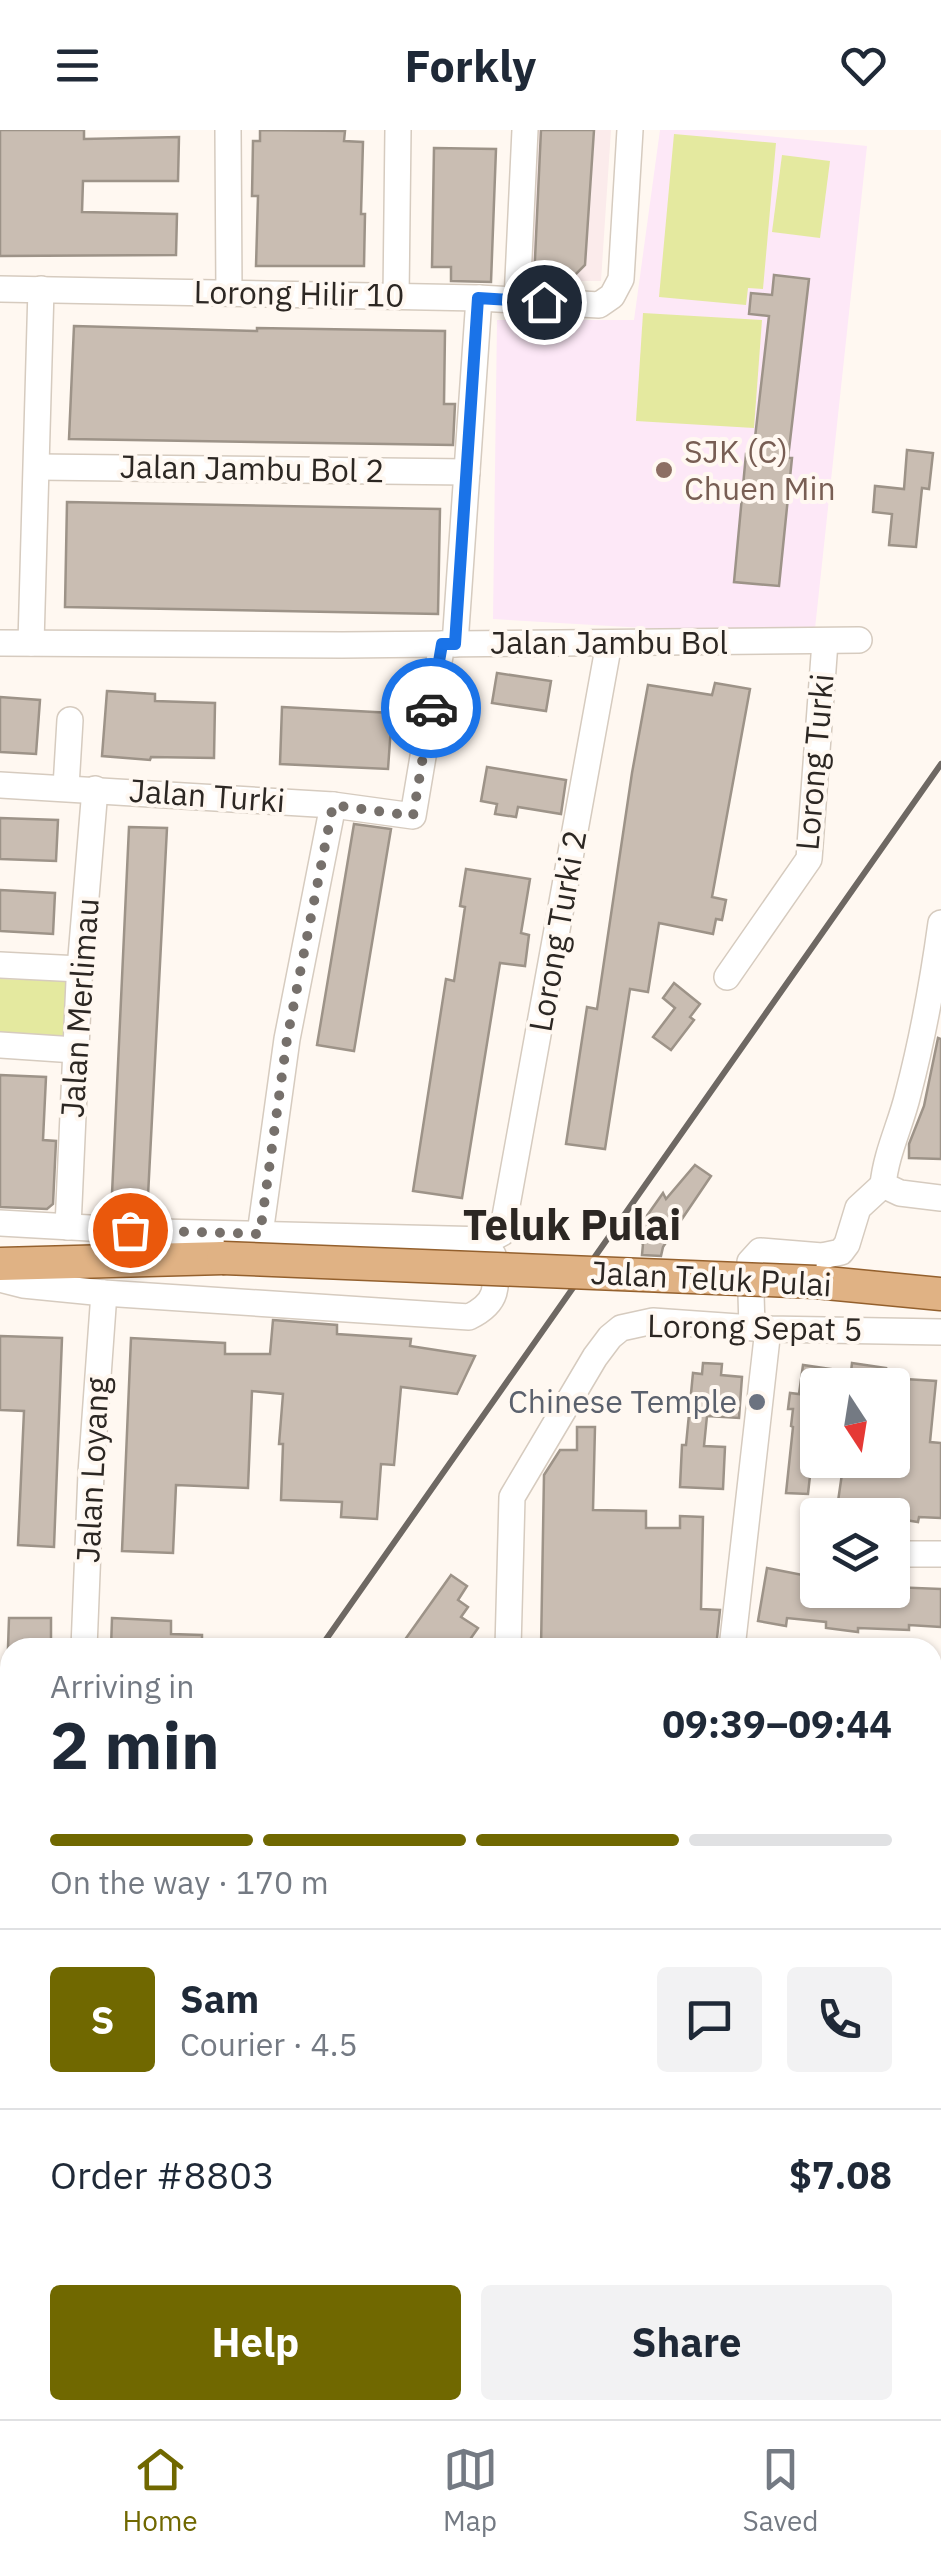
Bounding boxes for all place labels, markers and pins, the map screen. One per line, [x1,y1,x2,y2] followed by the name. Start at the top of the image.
[502,260,587,345] pin
[684,430,836,509] place label: SJK (C) Chuen Min
[653,459,675,481] marker: SJK (C) Chuen Min
[88,1188,173,1273] pin
[508,1380,737,1422] place label: Chinese Temple
[746,1391,768,1413] marker: Chinese Temple

